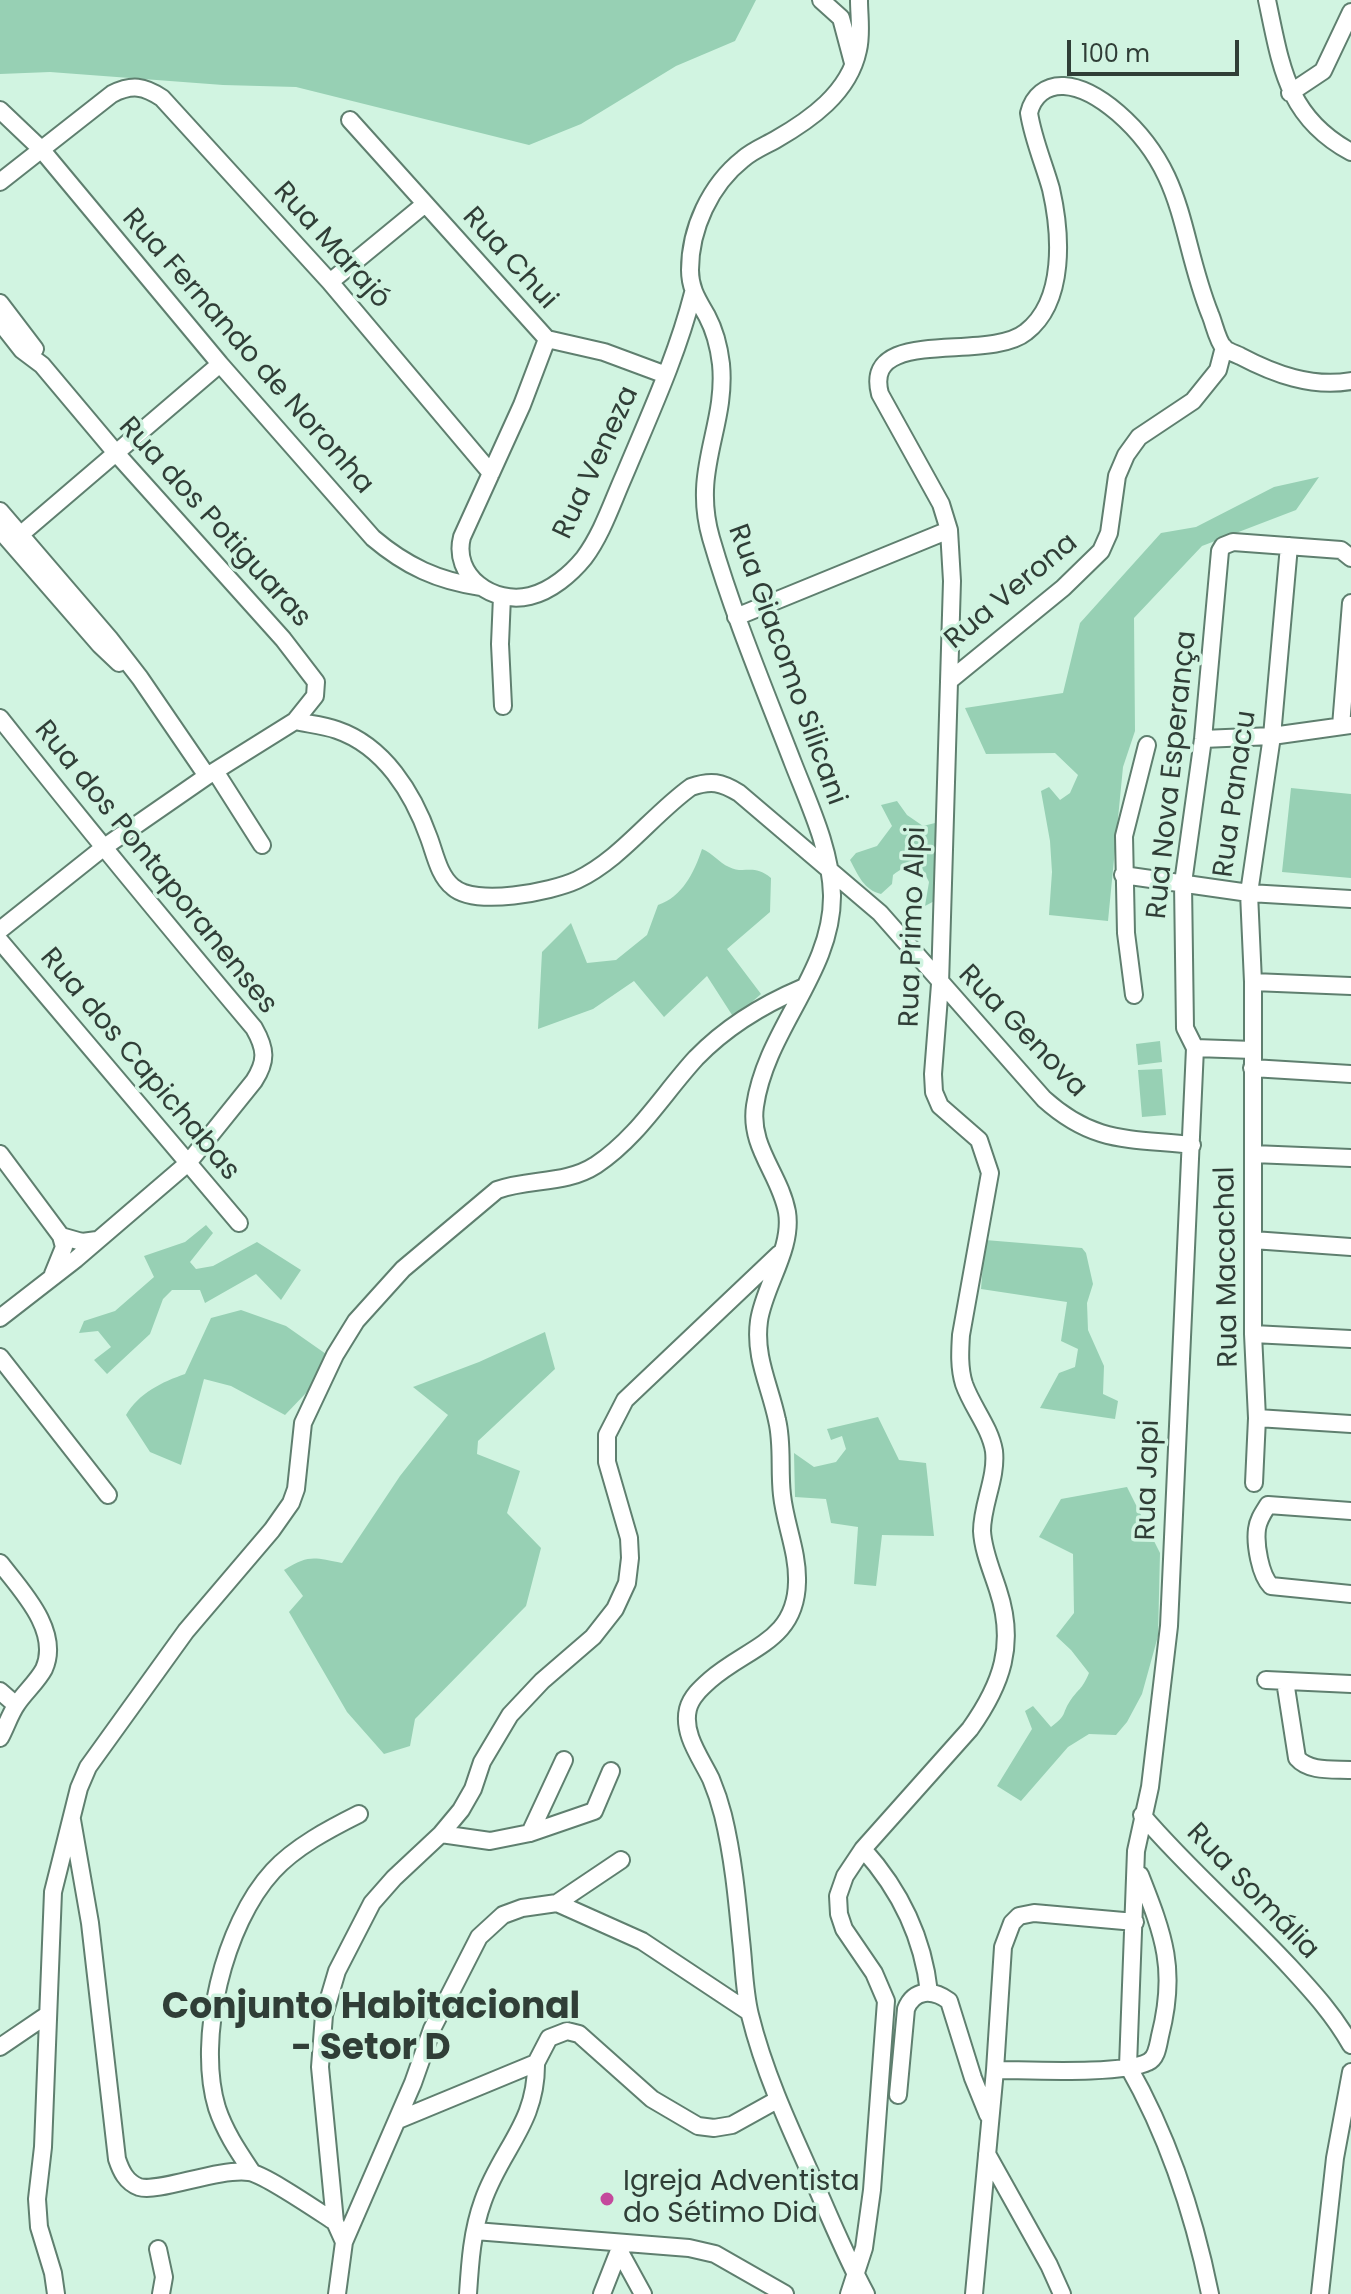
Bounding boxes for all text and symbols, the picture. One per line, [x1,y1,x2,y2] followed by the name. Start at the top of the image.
[1071,24,1243,74] scale bar
[1081,37,1150,70] text: 100 m
[265,176,397,316] street label: Rua Marajó
[454,201,564,317] street label: Rua Chui
[114,203,380,501] street label: Rua Fernando de Noronha
[547,381,647,545] street label: Rua Veneza
[111,411,317,635] street label: Rua dos Potiguaras
[720,520,852,810] street label: Rua Giacomo Silicani
[939,527,1085,657] street label: Rua Verona
[1141,629,1205,921] street label: Rua Nova Esperança
[1208,708,1264,880] street label: Rua Panacu
[26,715,284,1021] street label: Rua dos Pontaporanenses
[894,826,934,1028] street label: Rua Primo Alpi
[32,942,246,1188] street label: Rua dos Capichabas
[951,959,1093,1105] street label: Rua Genova
[1209,1166,1247,1368] street label: Rua Macachal
[1130,1419,1168,1541] street label: Rua Japi
[1179,1817,1325,1967] street label: Rua Somália
[162,1987,580,2072] district label: Conjunto Habitacional - Setor D
[623,2166,860,2232] place label: Igreja Adventista do Sétimo Dia
[598,2190,616,2208] marker: Igreja Adventista do Sétimo Dia

